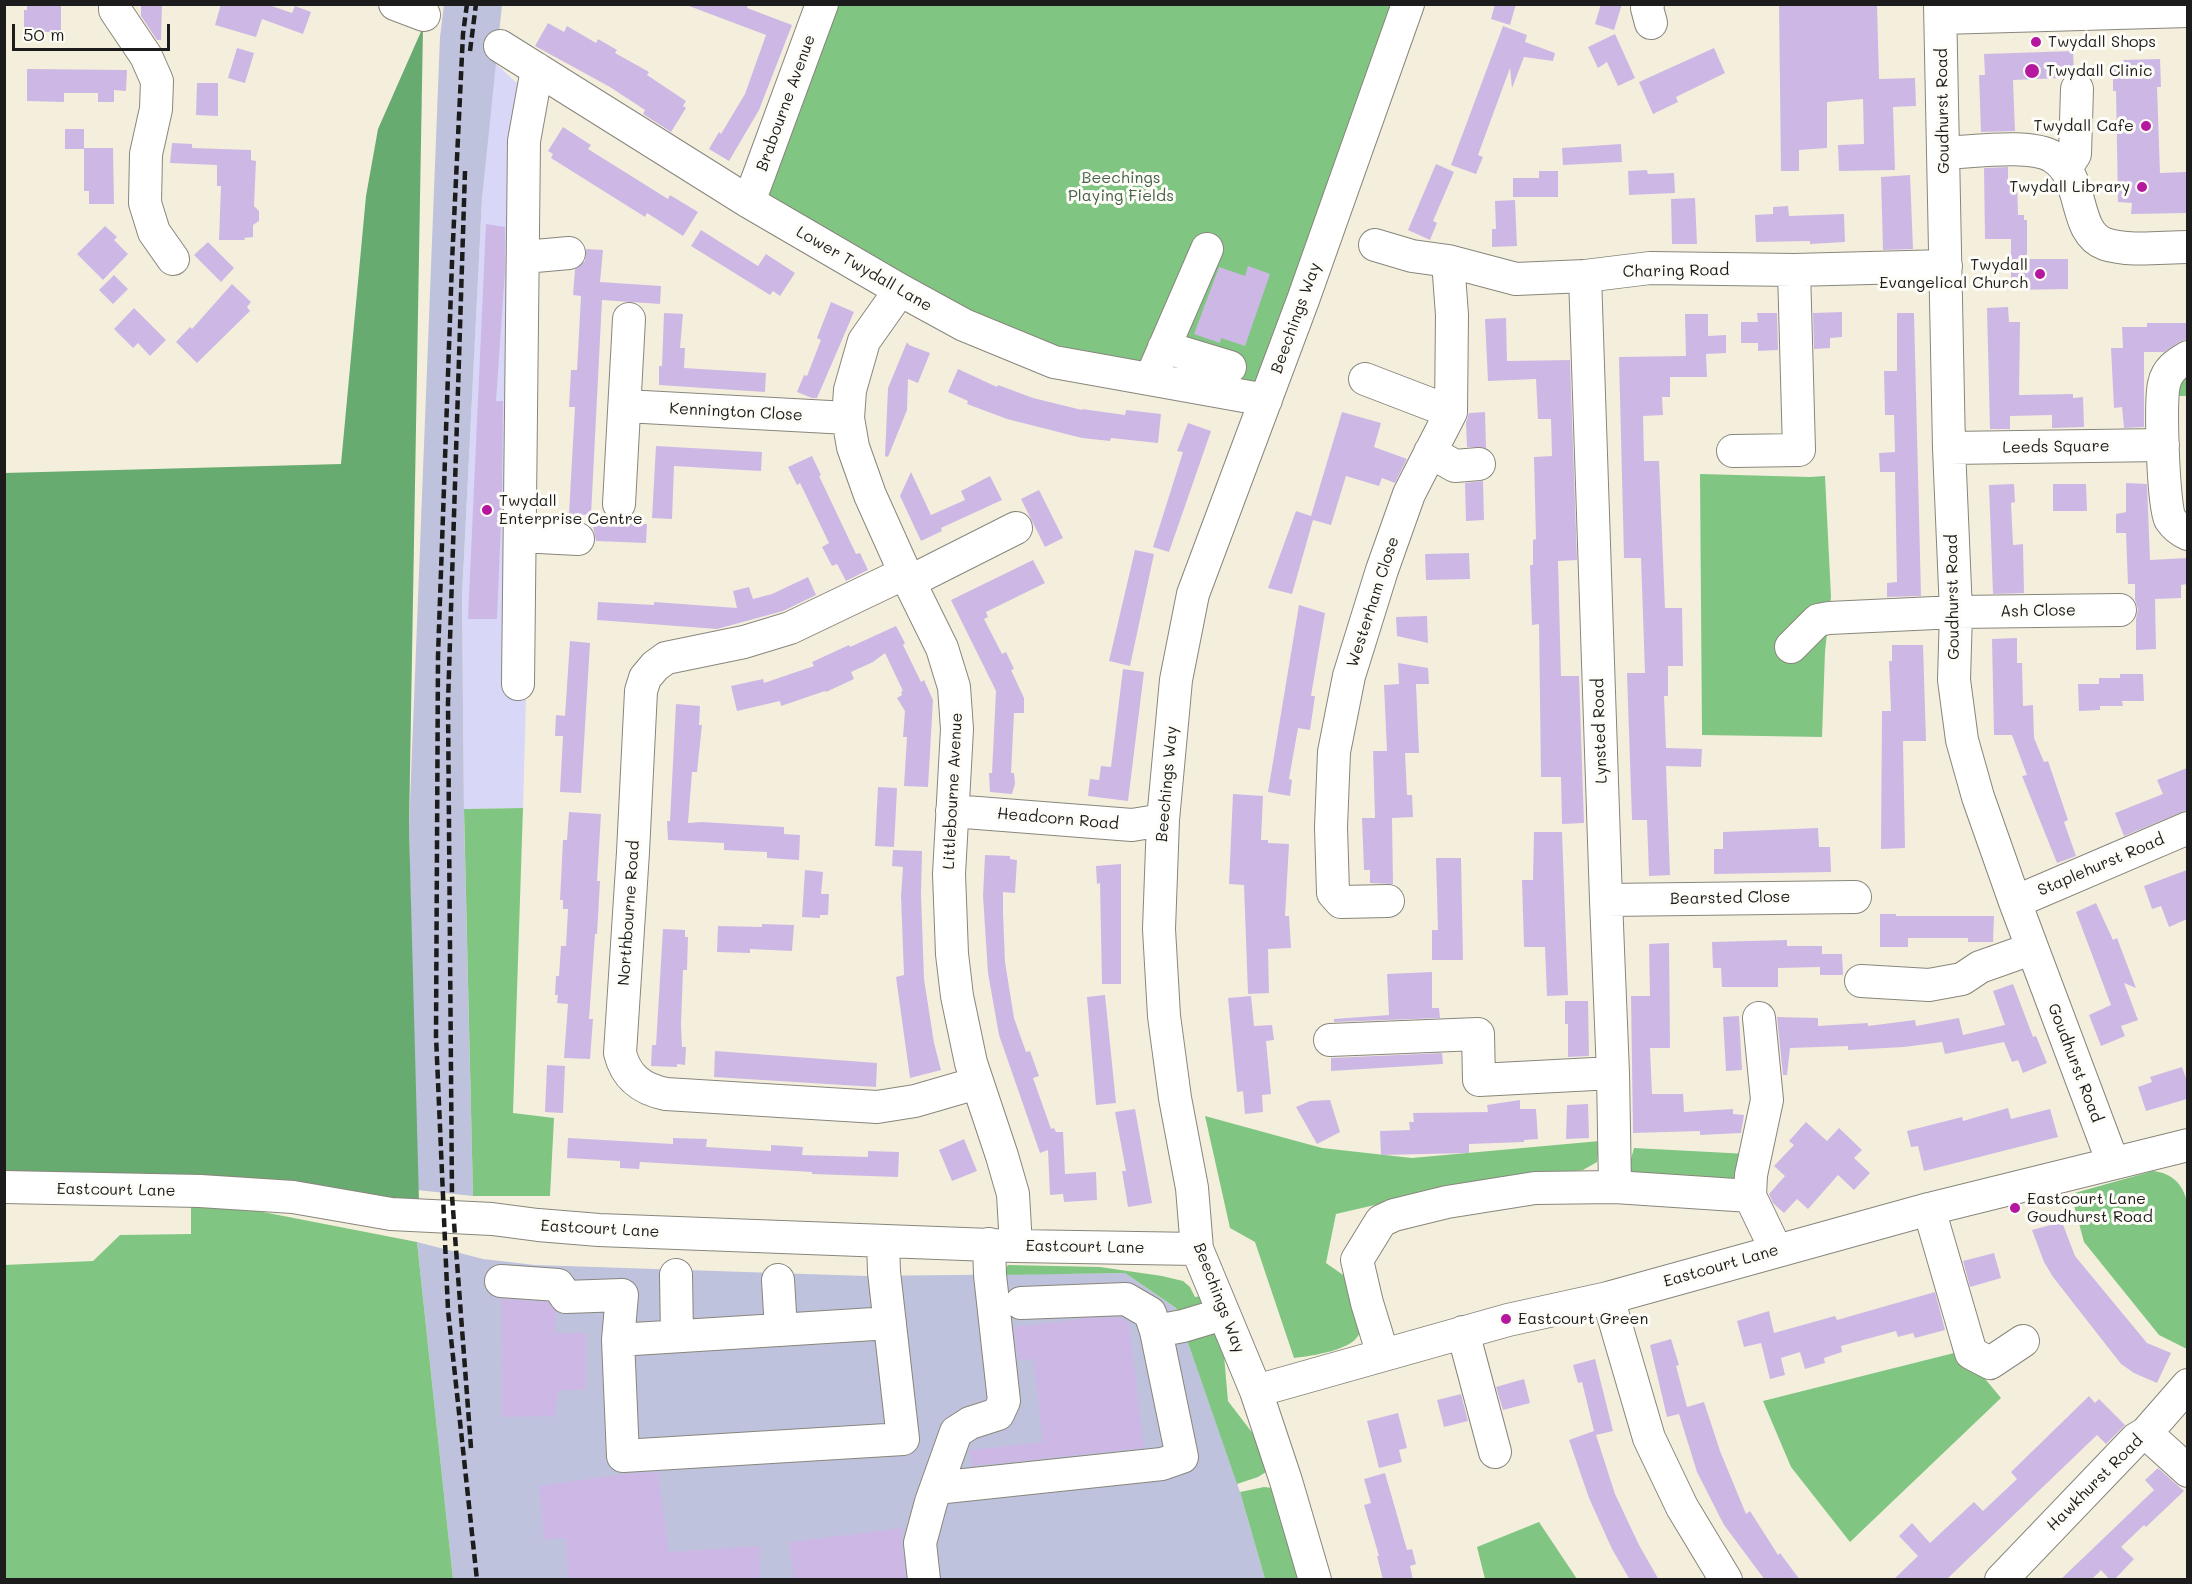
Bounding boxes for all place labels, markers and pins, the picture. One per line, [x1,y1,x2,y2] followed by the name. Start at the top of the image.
[2048,32,2156,52] place label: Twydall Shops
[2029,35,2043,49] marker: Twydall Shops
[2046,61,2152,81] place label: Twydall Clinic
[2023,62,2041,80] marker: Twydall Clinic
[2034,116,2134,136] place label: Twydall Cafe
[2139,119,2153,133] marker: Twydall Cafe
[2009,177,2130,197] place label: Twydall Library
[2135,180,2149,194] marker: Twydall Library
[1879,255,2028,293] place label: Twydall Evangelical Church
[2033,267,2047,281] marker: Twydall Evangelical Church
[499,491,643,529] place label: Twydall Enterprise Centre
[480,503,494,517] marker: Twydall Enterprise Centre
[2027,1189,2153,1227] place label: Eastcourt Lane Goudhurst Road
[2008,1201,2022,1215] marker: Eastcourt Lane Goudhurst Road
[1518,1309,1648,1329] place label: Eastcourt Green
[1499,1312,1513,1326] marker: Eastcourt Green

